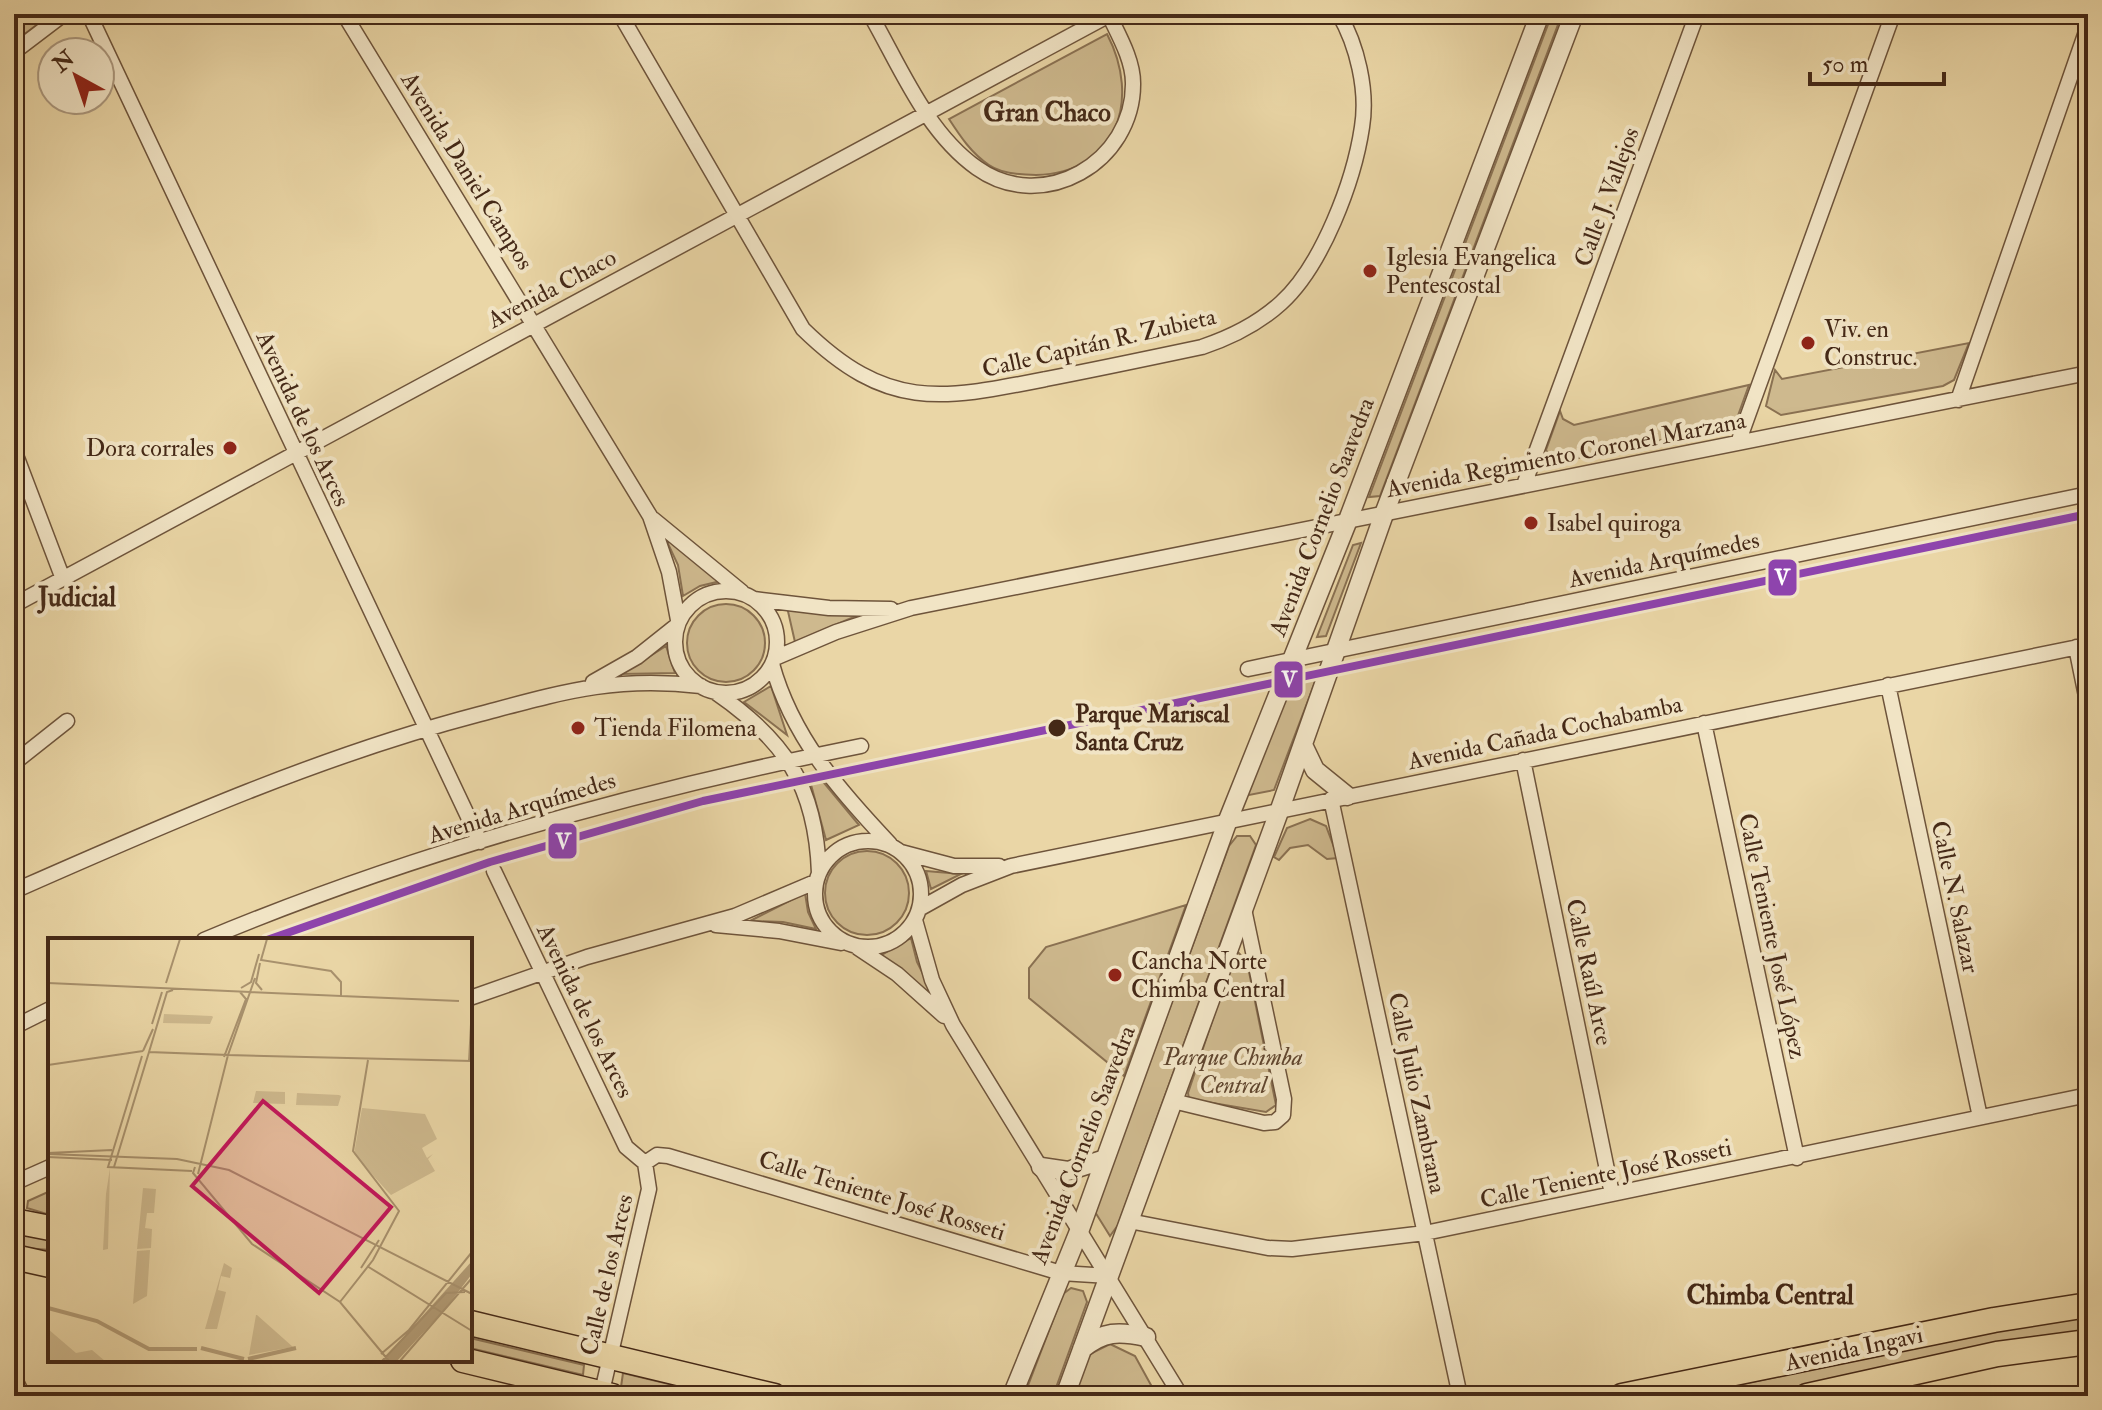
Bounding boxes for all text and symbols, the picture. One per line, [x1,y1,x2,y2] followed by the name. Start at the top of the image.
[36,36,116,116] north arrow
[1810,36,1944,86] scale bar
[46,44,81,79] text: N
[1822,49,1869,80] text: 50 m
[393,66,540,276] street label: Avenida Daniel Campos
[983,97,1111,129] district label: Gran Chaco
[1567,123,1647,271] street label: Calle J. Vallejos
[481,242,622,336] street label: Avenida Chaco
[1386,242,1557,301] place label: Iglesia Evangelica Pentescostal
[1361,262,1379,280] marker: Iglesia Evangelica Pentescostal
[979,301,1220,385] street label: Calle Capitán R. Zubieta
[1824,314,1917,373] place label: Viv. en Construc.
[248,325,357,512] street label: Avenida de los Arces
[1799,334,1817,352] marker: Viv. en Construc.
[1262,392,1382,642] street label: Avenida Cornelio Saavedra
[1383,405,1750,505] street label: Avenida Regimiento Coronel Marzana
[86,433,214,464] place label: Dora corrales
[221,439,239,457] marker: Dora corrales
[1547,508,1682,539] place label: Isabel quiroga
[1522,514,1540,532] marker: Isabel quiroga
[1565,525,1762,596] street label: Avenida Arquímedes
[1767,558,1798,597] line badge: V
[1773,564,1791,592] text: V
[36,582,116,614] district label: Judicial
[1273,660,1304,699] line badge: V
[1280,666,1298,694] text: V
[1404,689,1686,777] street label: Avenida Cañada Cochabamba
[1075,699,1230,758] place label: Parque Mariscal Santa Cruz
[594,713,758,744] place label: Tienda Filomena
[1046,717,1068,739] marker: Parque Mariscal Santa Cruz
[569,719,587,737] marker: Tienda Filomena
[424,765,619,852] street label: Avenida Arquímedes
[1731,810,1813,1062] street label: Calle Teniente José López
[1924,818,1986,976] street label: Calle N. Salazar
[547,822,578,860] line badge: V
[554,828,572,856] text: V
[1558,896,1620,1048] street label: Calle Raúl Arce
[529,918,641,1103] street label: Avenida de los Arces
[48,938,472,1362] inset map
[1131,946,1285,1005] place label: Cancha Norte Chimba Central
[1106,966,1124,984] marker: Cancha Norte Chimba Central
[1381,990,1454,1197] street label: Calle Julio Zambrana
[1023,1020,1143,1270] street label: Avenida Cornelio Saavedra
[1162,1042,1303,1101] park label: Parque Chimba Central
[1477,1132,1735,1216] street label: Calle Teniente José Rosseti
[755,1144,1009,1248] street label: Calle Teniente José Rosseti
[573,1191,641,1359] street label: Calle de los Arces
[1686,1280,1854,1312] district label: Chimba Central
[1781,1319,1926,1379] street label: Avenida Ingavi

